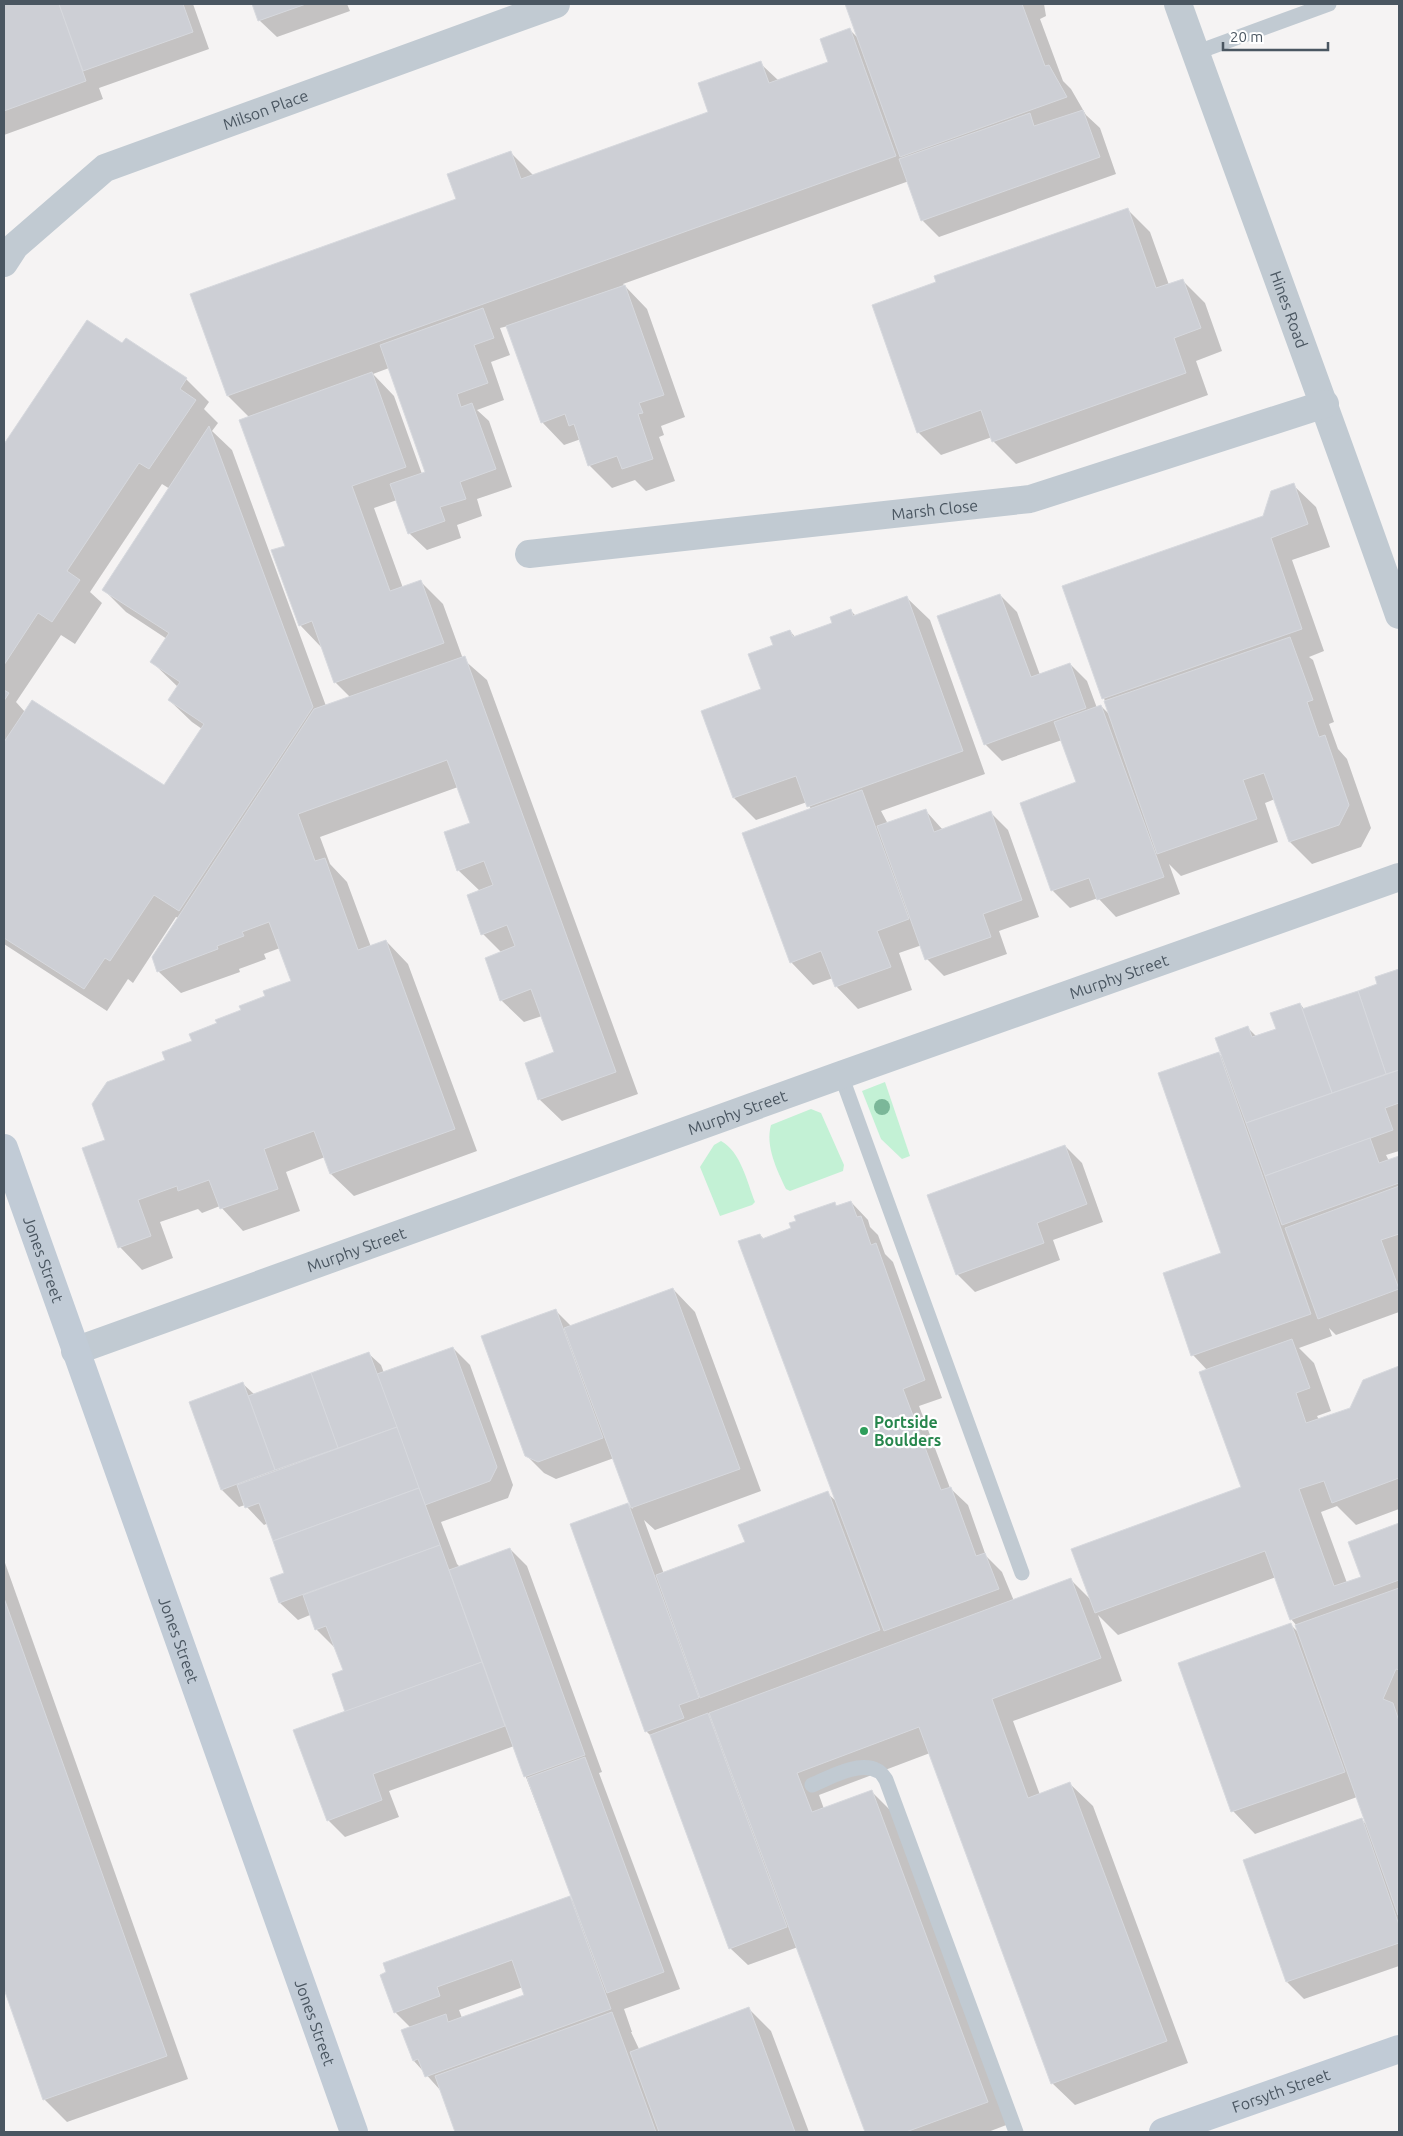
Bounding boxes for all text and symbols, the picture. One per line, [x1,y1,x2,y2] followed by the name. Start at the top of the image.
[1223,20,1328,52] scale bar
[1230,28,1263,45] text: 20 m
[220,86,310,133] street label: Milson Place
[1267,268,1311,350] street label: Hines Road
[890,496,979,523] street label: Marsh Close
[1067,950,1171,1002] street label: Murphy Street
[686,1086,790,1138] street label: Murphy Street
[20,1213,67,1306] street label: Jones Street
[305,1223,409,1276] street label: Murphy Street
[874,1413,941,1449] place label: Portside Boulders
[858,1425,870,1437] marker: Portside Boulders
[155,1594,203,1686] street label: Jones Street
[291,1977,339,2069] street label: Jones Street
[1230,2065,1333,2116] street label: Forsyth Street

